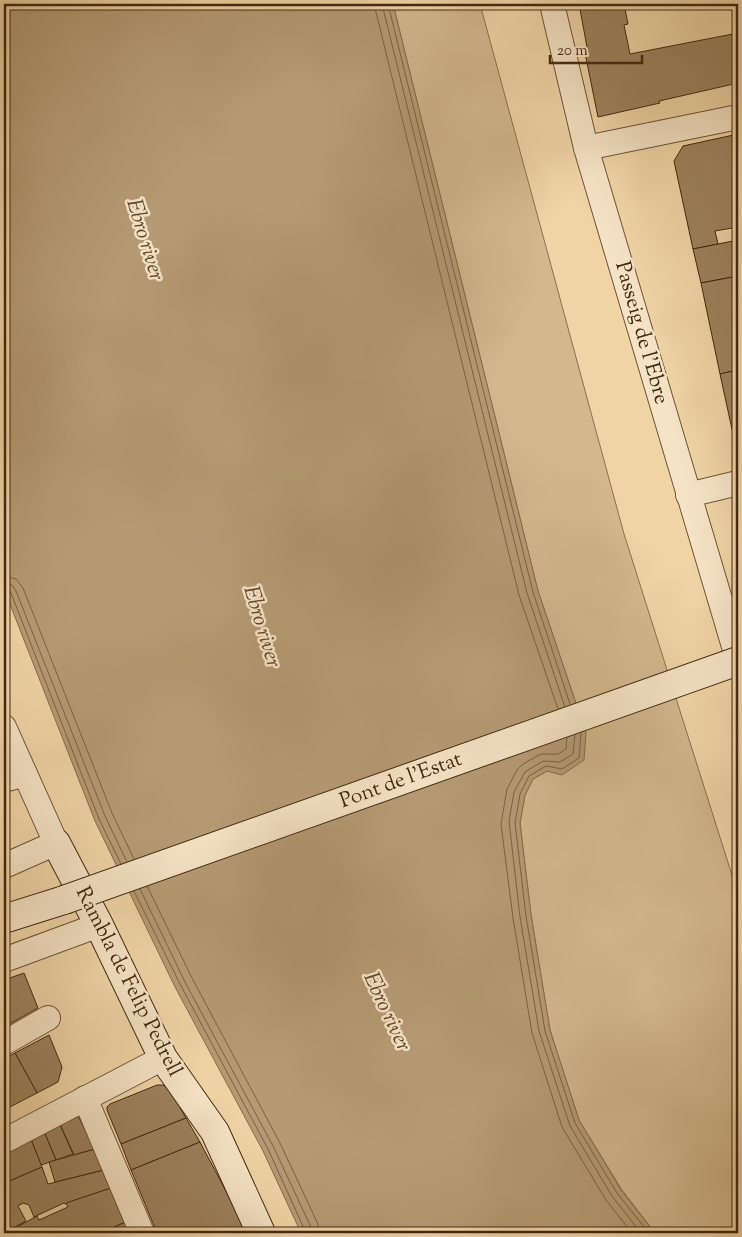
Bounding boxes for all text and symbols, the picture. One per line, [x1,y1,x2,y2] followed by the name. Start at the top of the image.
[550,32,642,64] scale bar
[557,41,588,62] text: 20 m
[116,195,172,285] water label: Ebro river
[606,258,676,408] street label: Passeig de l'Ebre
[233,582,289,672] water label: Ebro river
[336,745,466,817] street label: Pont de l'Estat
[67,882,189,1082] street label: Rambla de Felip Pedrell
[354,967,418,1057] water label: Ebro river

